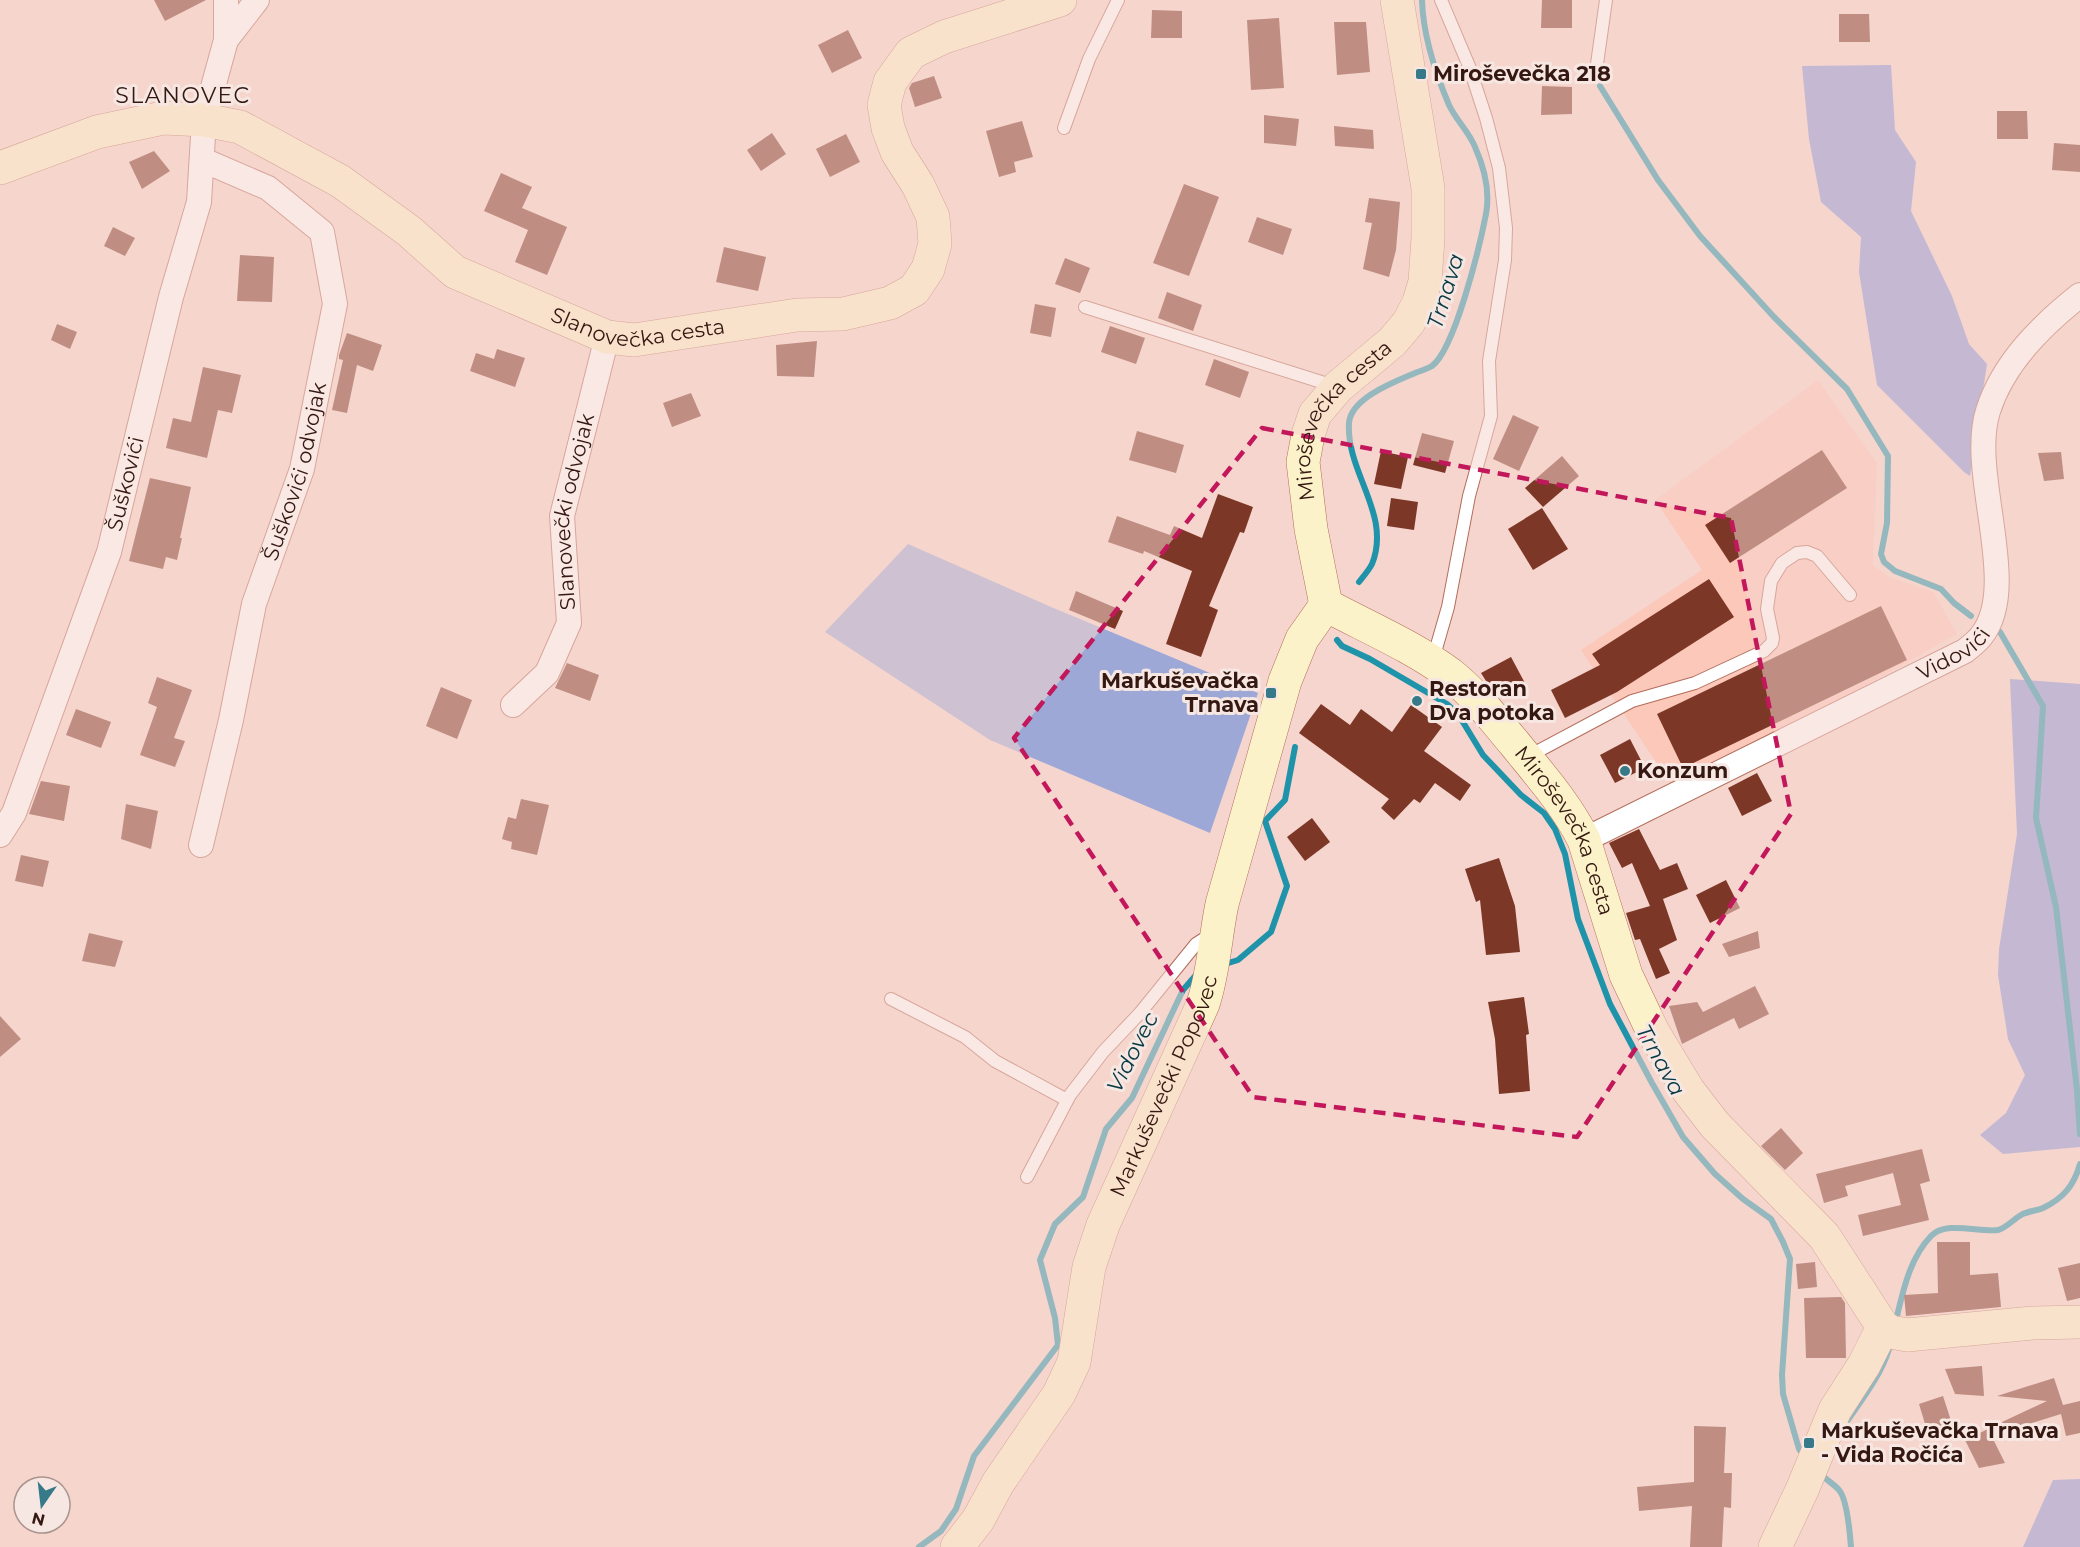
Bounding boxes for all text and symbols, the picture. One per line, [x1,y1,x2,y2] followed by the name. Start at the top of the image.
[1433,61,1611,86] place label: Miroševečka 218
[1414,67,1428,81] marker: Miroševečka 218
[115,82,251,109] district label: SLANOVEC
[1421,250,1470,332] water label: Trnava
[547,302,727,353] street label: Slanovečka cesta
[1289,335,1397,502] street label: Miroševečka cesta
[257,380,331,564] street label: Šuškovići odvojak
[549,410,599,611] street label: Slanovečki odvojak
[102,434,149,534] street label: Šuškovići
[1913,623,1995,685] street label: Vidovići
[1101,668,1259,717] place label: Markuševačka Trnava
[1429,676,1555,725] place label: Restoran Dva potoka
[1264,686,1278,700] marker: Markuševačka Trnava
[1410,694,1424,708] marker: Restoran Dva potoka
[1510,740,1620,918] street label: Miroševečka cesta
[1637,758,1728,783] place label: Konzum
[1618,764,1632,778] marker: Konzum
[1104,973,1222,1201] street label: Markuševečki Popovec
[1101,1007,1164,1097] water label: Vidovec
[1630,1020,1691,1101] water label: Trnava
[1821,1418,2059,1467] place label: Markuševačka Trnava - Vida Ročića
[1802,1436,1816,1450] marker: Markuševačka Trnava - Vida Ročića
[12,1475,72,1535] north arrow
[30,1508,47,1530] text: N

